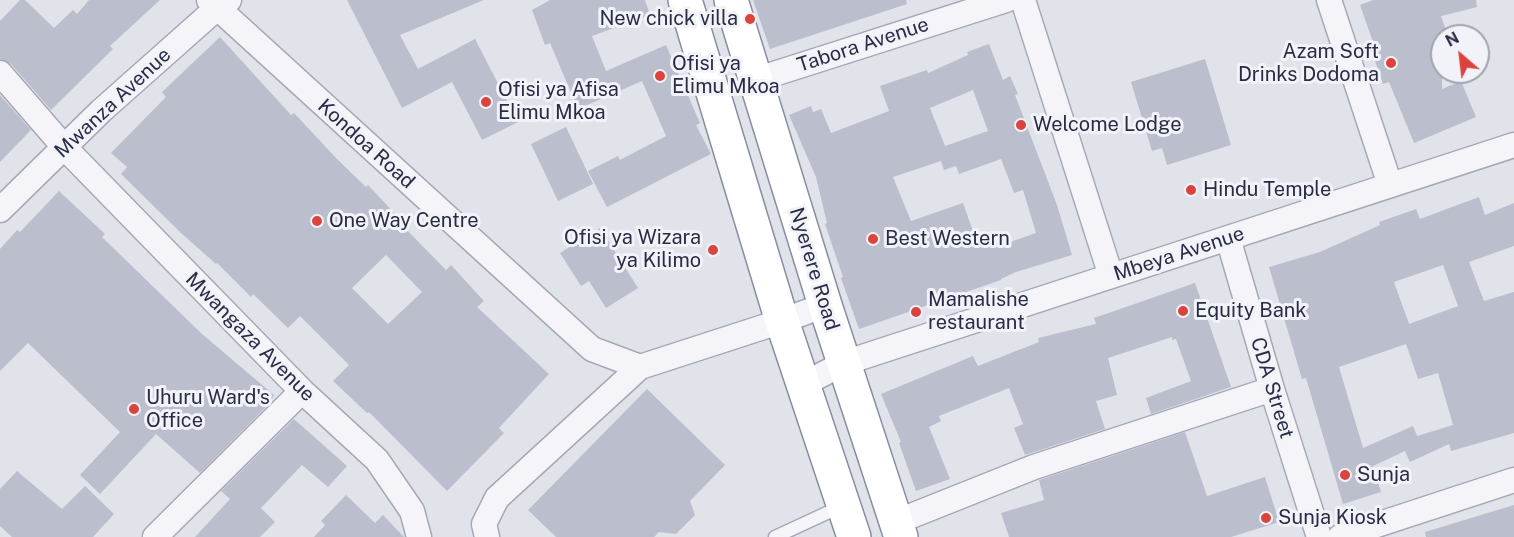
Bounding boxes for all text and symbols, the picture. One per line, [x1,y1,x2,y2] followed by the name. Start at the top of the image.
[599,7,738,31] place label: New chick villa
[743,12,757,26] marker: New chick villa
[794,12,932,78] street label: Tabora Avenue
[1430,24,1490,84] north arrow
[1442,28,1462,51] text: N
[1238,40,1379,87] place label: Azam Soft Drinks Dodoma
[50,43,176,163] street label: Mwanza Avenue
[672,52,780,99] place label: Ofisi ya Elimu Mkoa
[1384,56,1398,70] marker: Azam Soft Drinks Dodoma
[653,69,667,83] marker: Ofisi ya Elimu Mkoa
[498,78,619,125] place label: Ofisi ya Afisa Elimu Mkoa
[313,94,419,194] street label: Kondoa Road
[479,95,493,109] marker: Ofisi ya Afisa Elimu Mkoa
[1033,113,1181,137] place label: Welcome Lodge
[1014,118,1028,132] marker: Welcome Lodge
[1203,178,1331,202] place label: Hindu Temple
[1184,183,1198,197] marker: Hindu Temple
[784,205,844,333] street label: Nyerere Road
[329,209,479,233] place label: One Way Centre
[310,214,324,228] marker: One Way Centre
[1111,222,1247,286] street label: Mbeya Avenue
[564,226,701,273] place label: Ofisi ya Wizara ya Kilimo
[885,227,1010,251] place label: Best Western
[866,232,880,246] marker: Best Western
[706,243,720,257] marker: Ofisi ya Wizara ya Kilimo
[180,267,320,407] street label: Mwangaza Avenue
[928,288,1029,335] place label: Mamalishe restaurant
[1195,299,1306,323] place label: Equity Bank
[1176,304,1190,318] marker: Equity Bank
[909,305,923,319] marker: Mamalishe restaurant
[1245,335,1299,441] street label: CDA Street
[146,386,270,433] place label: Uhuru Ward's Office
[127,402,141,416] marker: Uhuru Ward's Office
[1357,463,1410,487] place label: Sunja
[1338,468,1352,482] marker: Sunja
[1278,506,1387,530] place label: Sunja Kiosk
[1259,511,1273,525] marker: Sunja Kiosk

